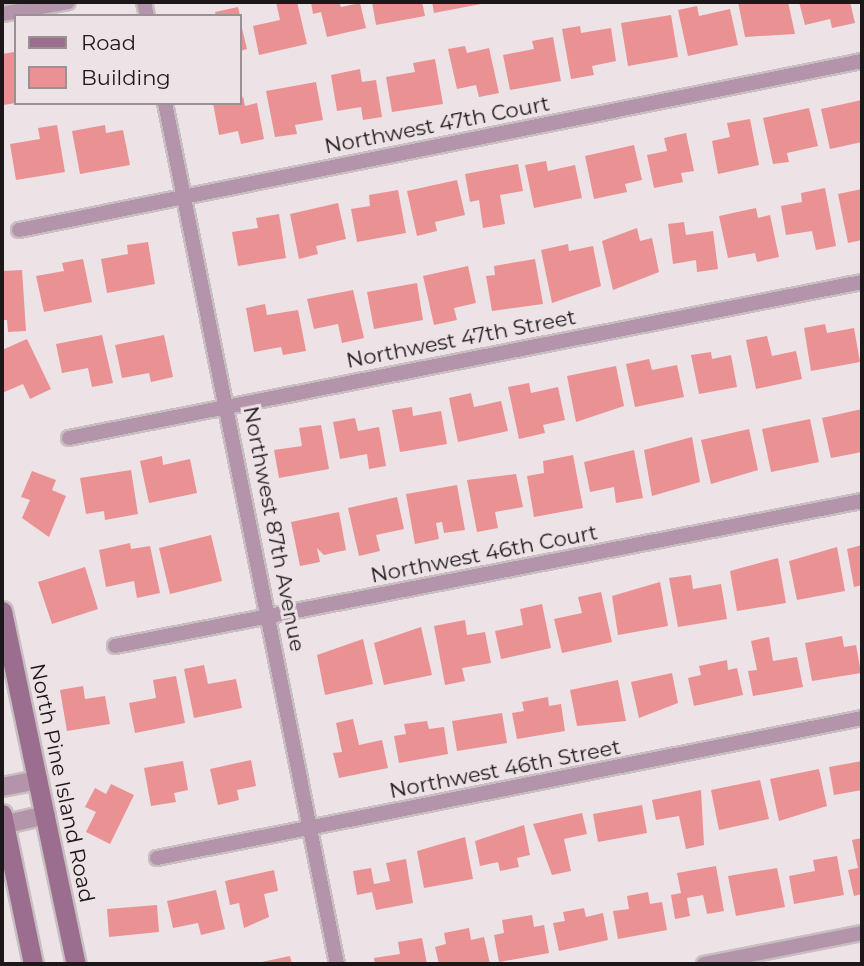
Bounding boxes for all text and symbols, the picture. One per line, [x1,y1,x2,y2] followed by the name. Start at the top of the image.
[14,14,242,105] legend
[81,30,136,55] text: Road
[81,65,171,90] text: Building
[322,91,552,159] street label: Northwest 47th Court
[344,304,578,374] street label: Northwest 47th Street
[238,404,310,654] street label: Northwest 87th Avenue
[368,520,600,588] street label: Northwest 46th Court
[24,661,100,905] street label: North Pine Island Road
[387,734,623,804] street label: Northwest 46th Street

